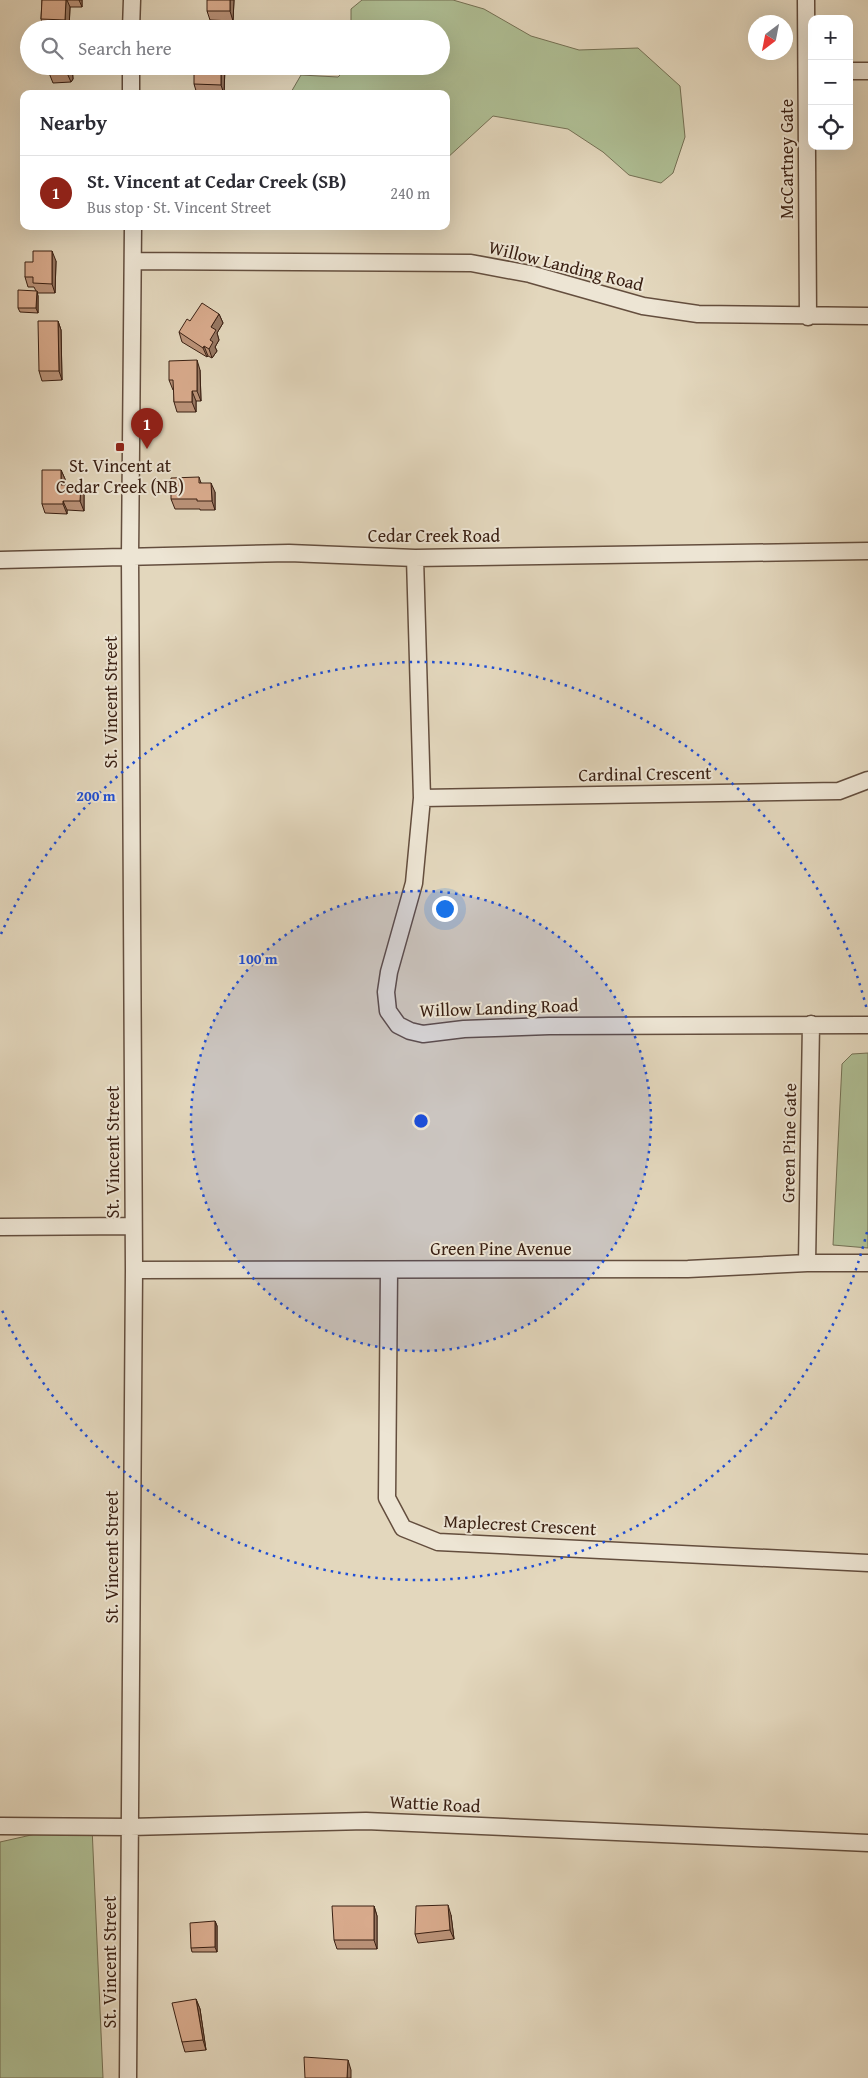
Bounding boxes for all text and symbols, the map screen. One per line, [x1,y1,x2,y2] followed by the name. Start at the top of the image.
[748,15,793,60] north arrow
[808,15,853,150] map controls
[808,15,853,60] button: +
[20,20,450,75] search box
[38,34,66,62] icon: search
[78,34,172,62] text: Search here
[808,60,853,105] button: −
[773,99,800,219] street label: McCartney Gate
[808,105,853,150] button: locate
[40,107,107,138] text: Nearby
[87,167,346,195] text: St. Vincent at Cedar Creek (SB)
[52,181,60,205] text: 1
[390,181,430,205] text: 240 m
[87,195,271,219] text: Bus stop · St. Vincent Street
[486,233,647,298] street label: Willow Landing Road
[131,408,163,449] pin: 1
[114,441,126,453] marker: St. Vincent at Cedar Creek (NB)
[56,452,184,500] place label: St. Vincent at Cedar Creek (NB)
[368,522,501,549] street label: Cedar Creek Road
[97,635,124,768] street label: St. Vincent Street
[578,759,712,788] street label: Cardinal Crescent
[76,785,116,806] text: 200 m
[432,896,458,922] your location
[238,948,278,969] text: 100 m
[419,991,579,1024] street label: Willow Landing Road
[774,1083,803,1203] street label: Green Pine Gate
[99,1085,126,1218] street label: St. Vincent Street
[412,1112,430,1130] centre of rings
[430,1235,572,1262] street label: Green Pine Avenue
[98,1490,125,1623] street label: St. Vincent Street
[443,1507,598,1542] street label: Maplecrest Crescent
[389,1788,482,1819] street label: Wattie Road
[96,1895,123,2028] street label: St. Vincent Street

